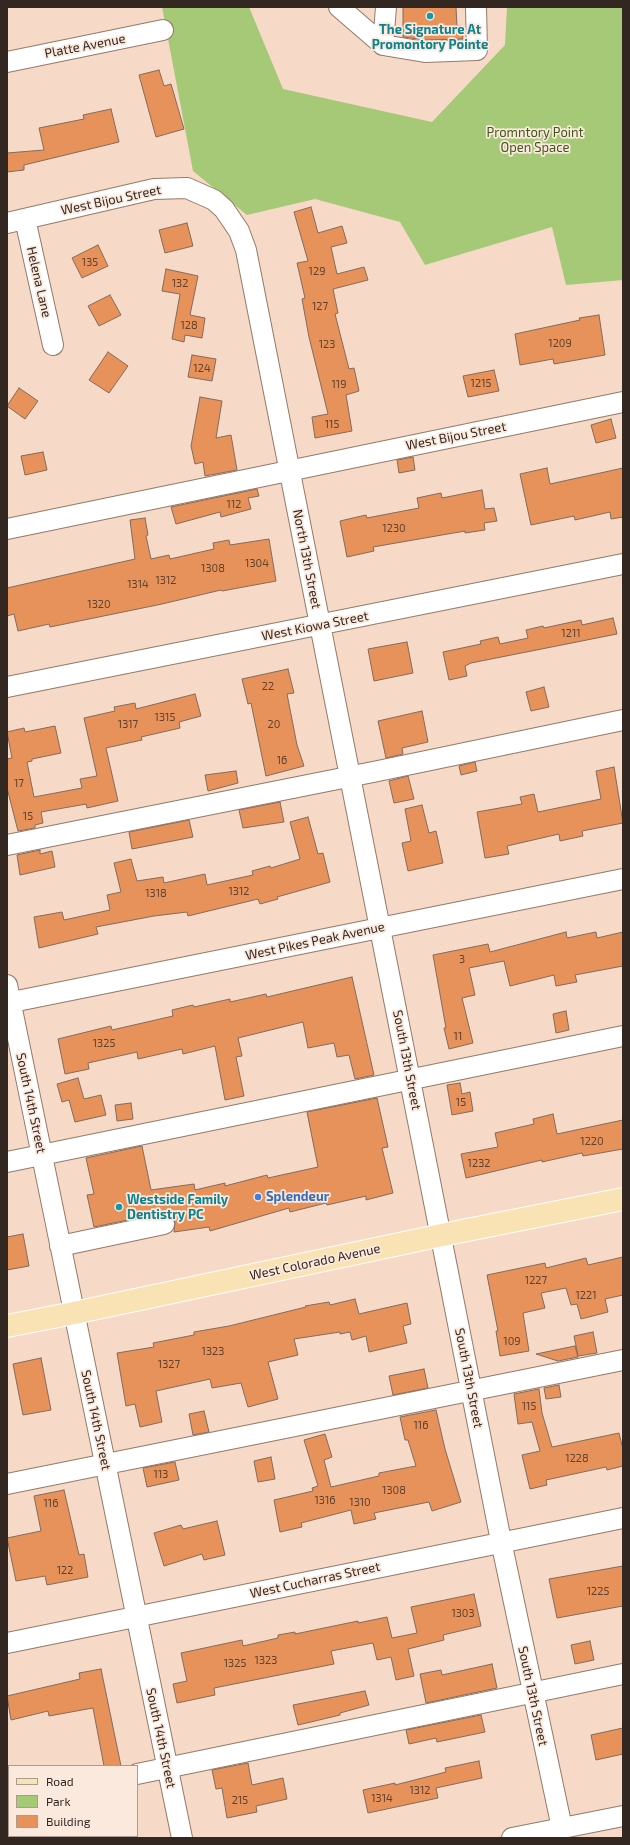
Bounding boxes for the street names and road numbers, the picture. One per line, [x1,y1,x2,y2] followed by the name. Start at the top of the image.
[43,31,127,61] street label: Platte Avenue
[60,182,162,218] street label: West Bijou Street
[23,245,55,319] street label: Helena Lane
[405,419,507,453] street label: West Bijou Street
[290,508,324,610] street label: North 13th Street
[260,608,370,644] street label: West Kiowa Street
[244,919,386,963] street label: West Pikes Peak Avenue
[390,1009,424,1111] street label: South 13th Street
[13,1051,49,1155] street label: South 14th Street
[248,1241,382,1283] street label: West Colorado Avenue
[452,1327,486,1429] street label: South 13th Street
[78,1368,114,1472] street label: South 14th Street
[249,1559,381,1601] street label: West Cucharras Street
[515,1645,551,1747] street label: South 13th Street
[143,1686,179,1790] street label: South 14th Street

